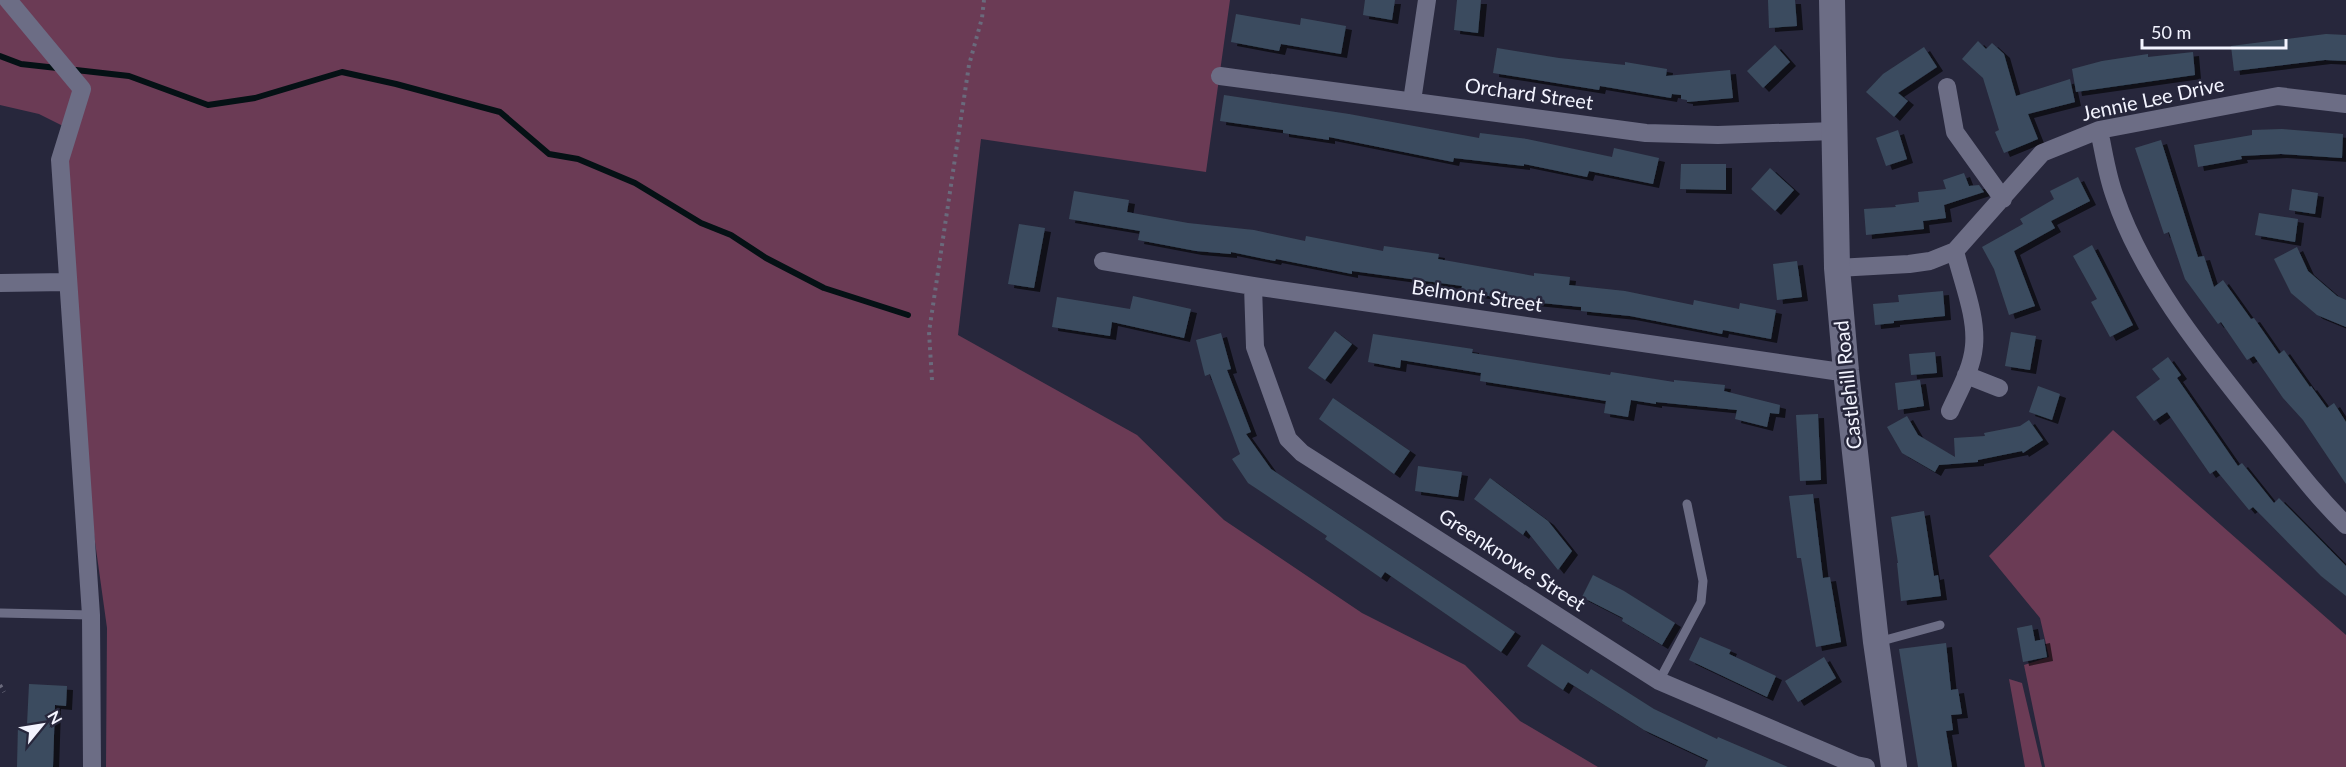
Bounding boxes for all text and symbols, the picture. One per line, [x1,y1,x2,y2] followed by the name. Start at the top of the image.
[2142,12,2286,50] scale bar
[2151,21,2191,43] text: 50 m
[2079,71,2226,125] street label: Jennie Lee Drive
[1463,72,1595,114] street label: Orchard Street
[1410,274,1544,316] street label: Belmont Street
[1828,320,1866,451] street label: Castlehill Road
[1435,503,1590,616] street label: Greenknowe Street
[12,695,72,755] north arrow
[44,707,67,727] text: N

